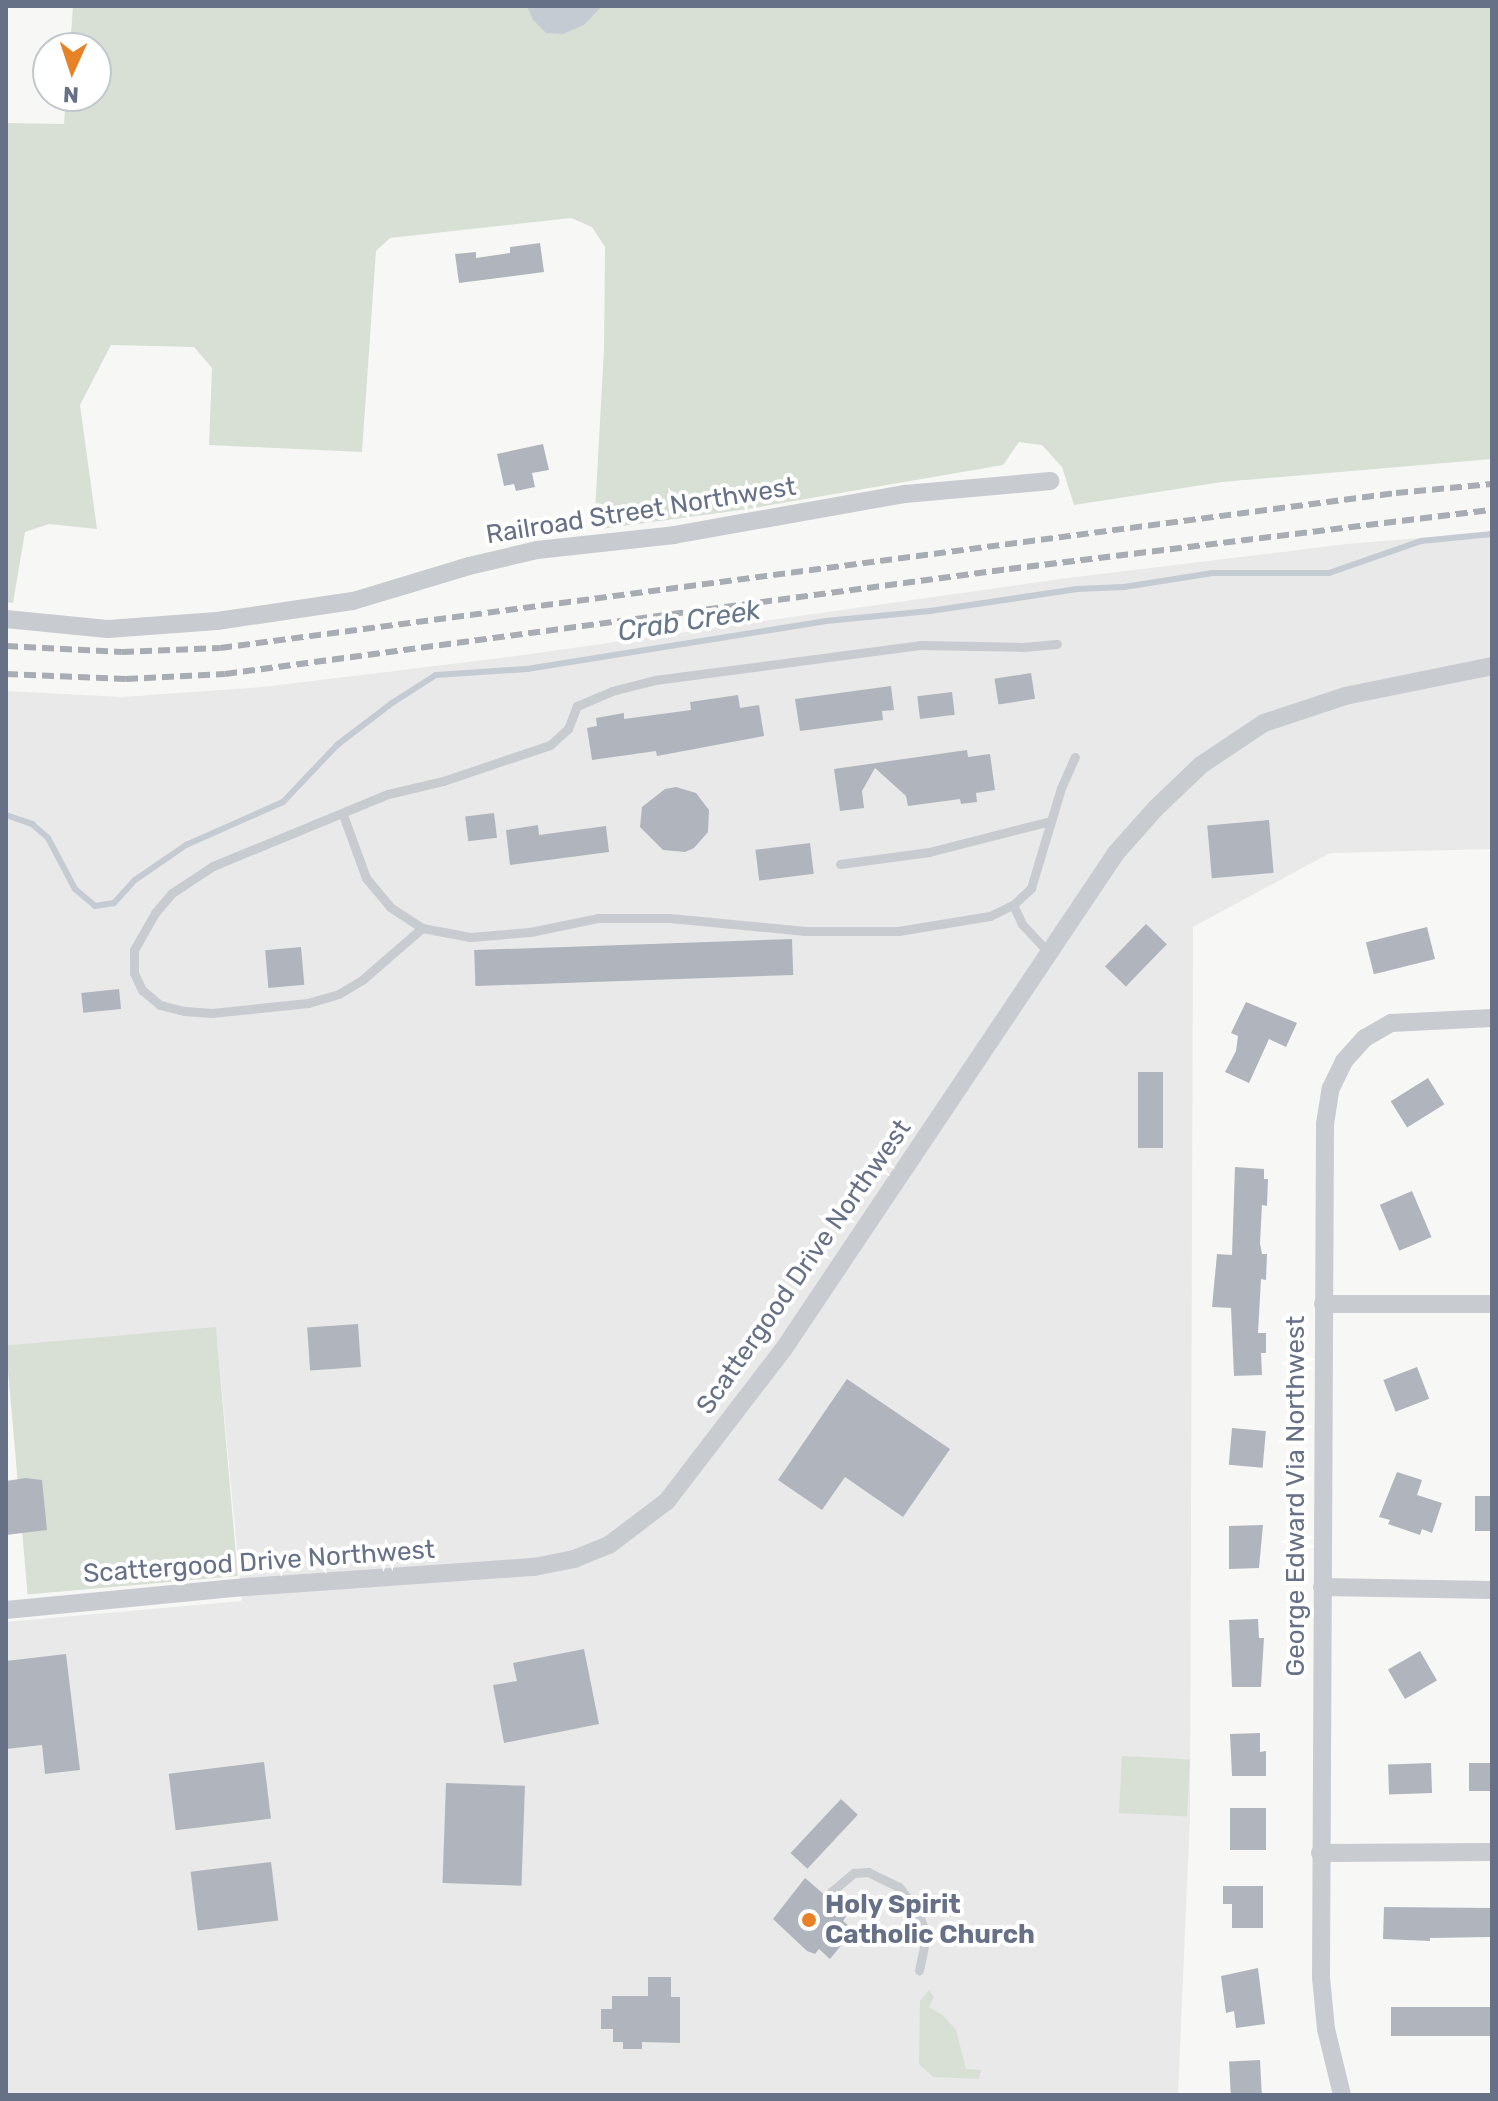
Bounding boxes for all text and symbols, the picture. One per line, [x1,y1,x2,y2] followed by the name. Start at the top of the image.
[32,32,112,112] north arrow
[62,81,79,108] text: N
[484,471,798,551] street label: Railroad Street Northwest
[615,593,763,649] water label: Crab Creek
[690,1114,918,1420] street label: Scattergood Drive Northwest
[1280,1315,1312,1677] street label: George Edward Via Northwest
[82,1534,436,1590] street label: Scattergood Drive Northwest
[825,1889,1035,1950] place label: Holy Spirit Catholic Church
[800,1911,818,1929] marker: Holy Spirit Catholic Church

